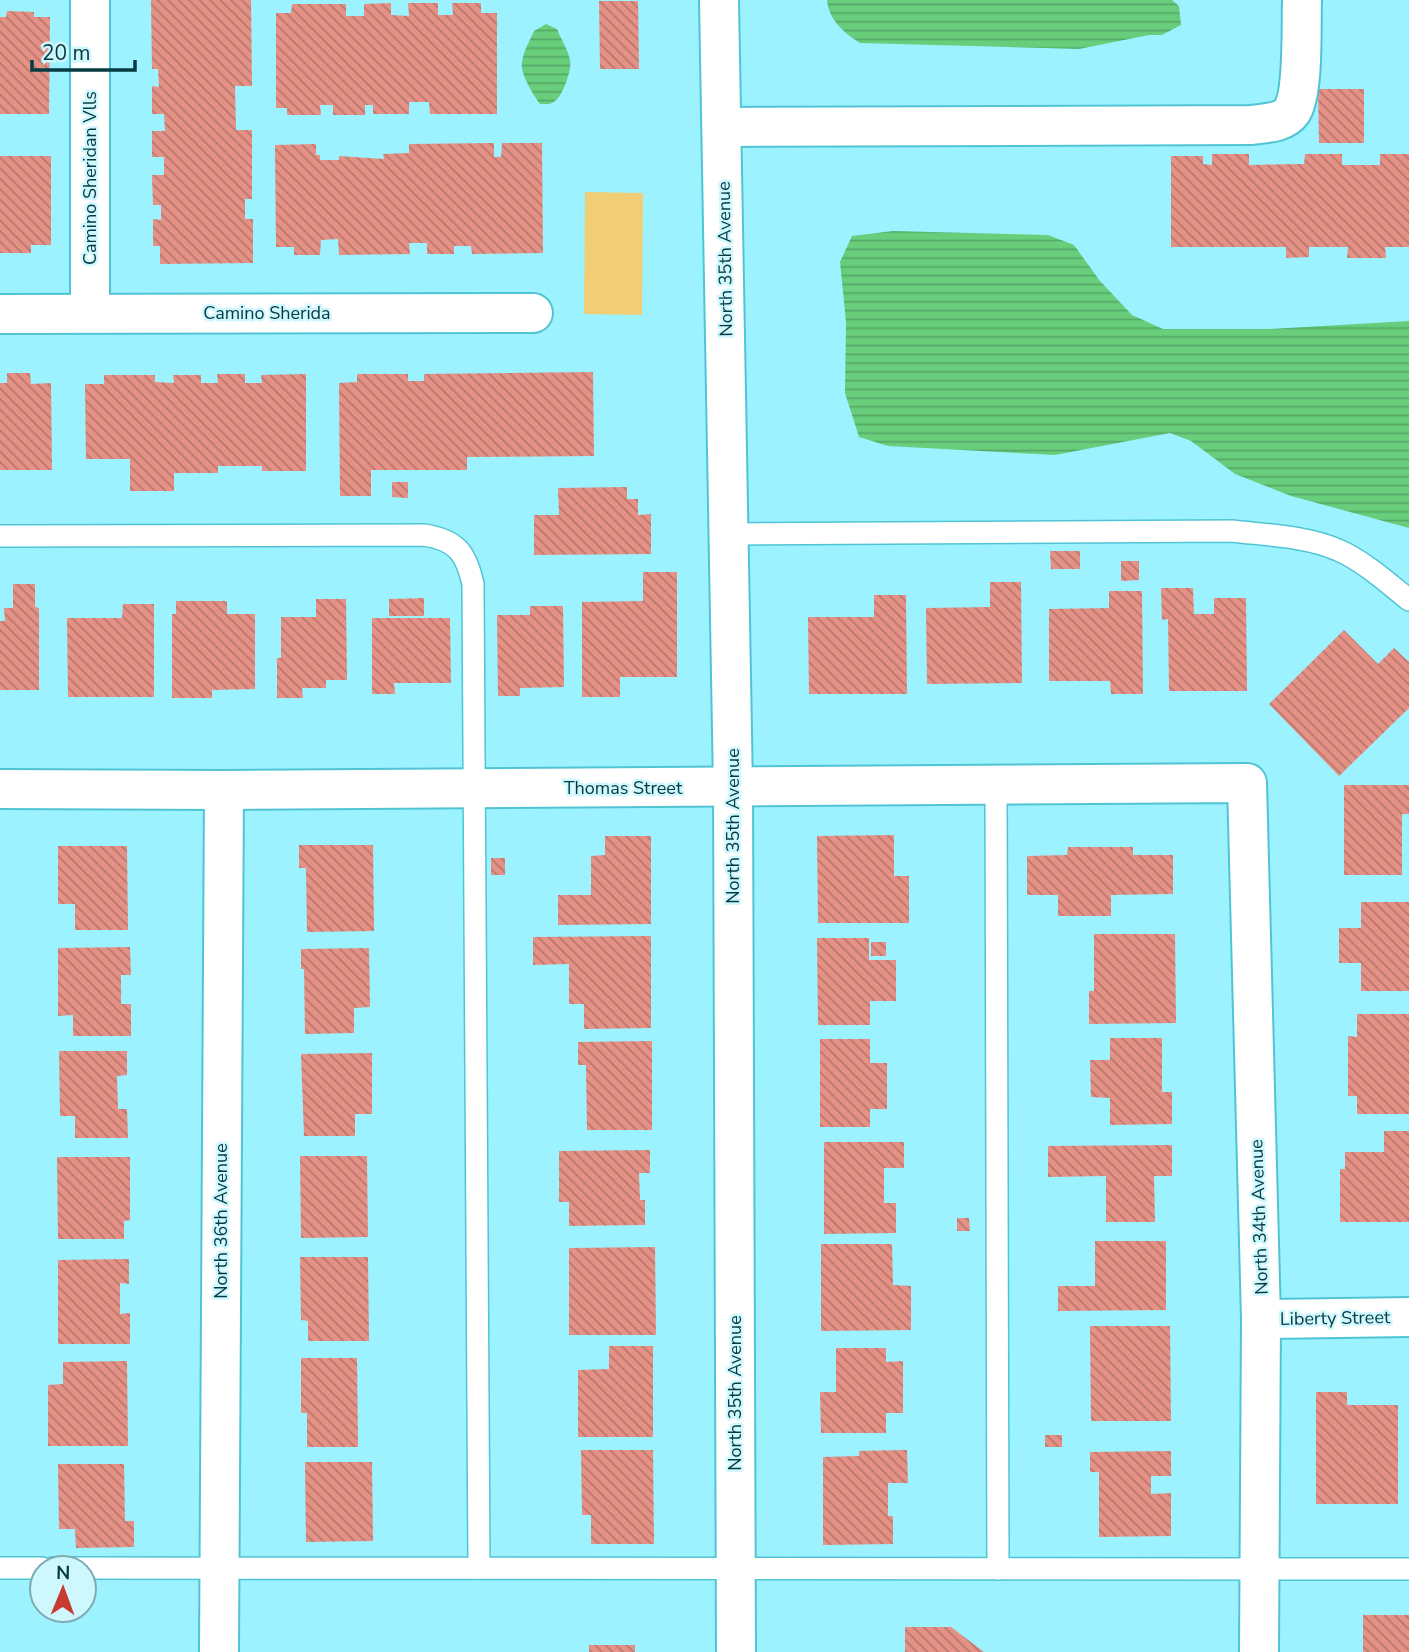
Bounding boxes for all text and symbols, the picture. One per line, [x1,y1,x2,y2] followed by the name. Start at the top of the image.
[32,28,135,72] scale bar
[42,39,91,67] text: 20 m
[78,91,102,265] street label: Camino Sheridan Vlls
[712,181,738,337] street label: North 35th Avenue
[203,301,331,325] street label: Camino Sherida
[721,748,745,904] street label: North 35th Avenue
[564,776,683,800] street label: Thomas Street
[1244,1139,1274,1295] street label: North 34th Avenue
[209,1143,233,1299] street label: North 36th Avenue
[1280,1305,1391,1331] street label: Liberty Street
[723,1315,747,1471] street label: North 35th Avenue
[28,1554,98,1624] north arrow
[56,1560,71,1586] text: N

